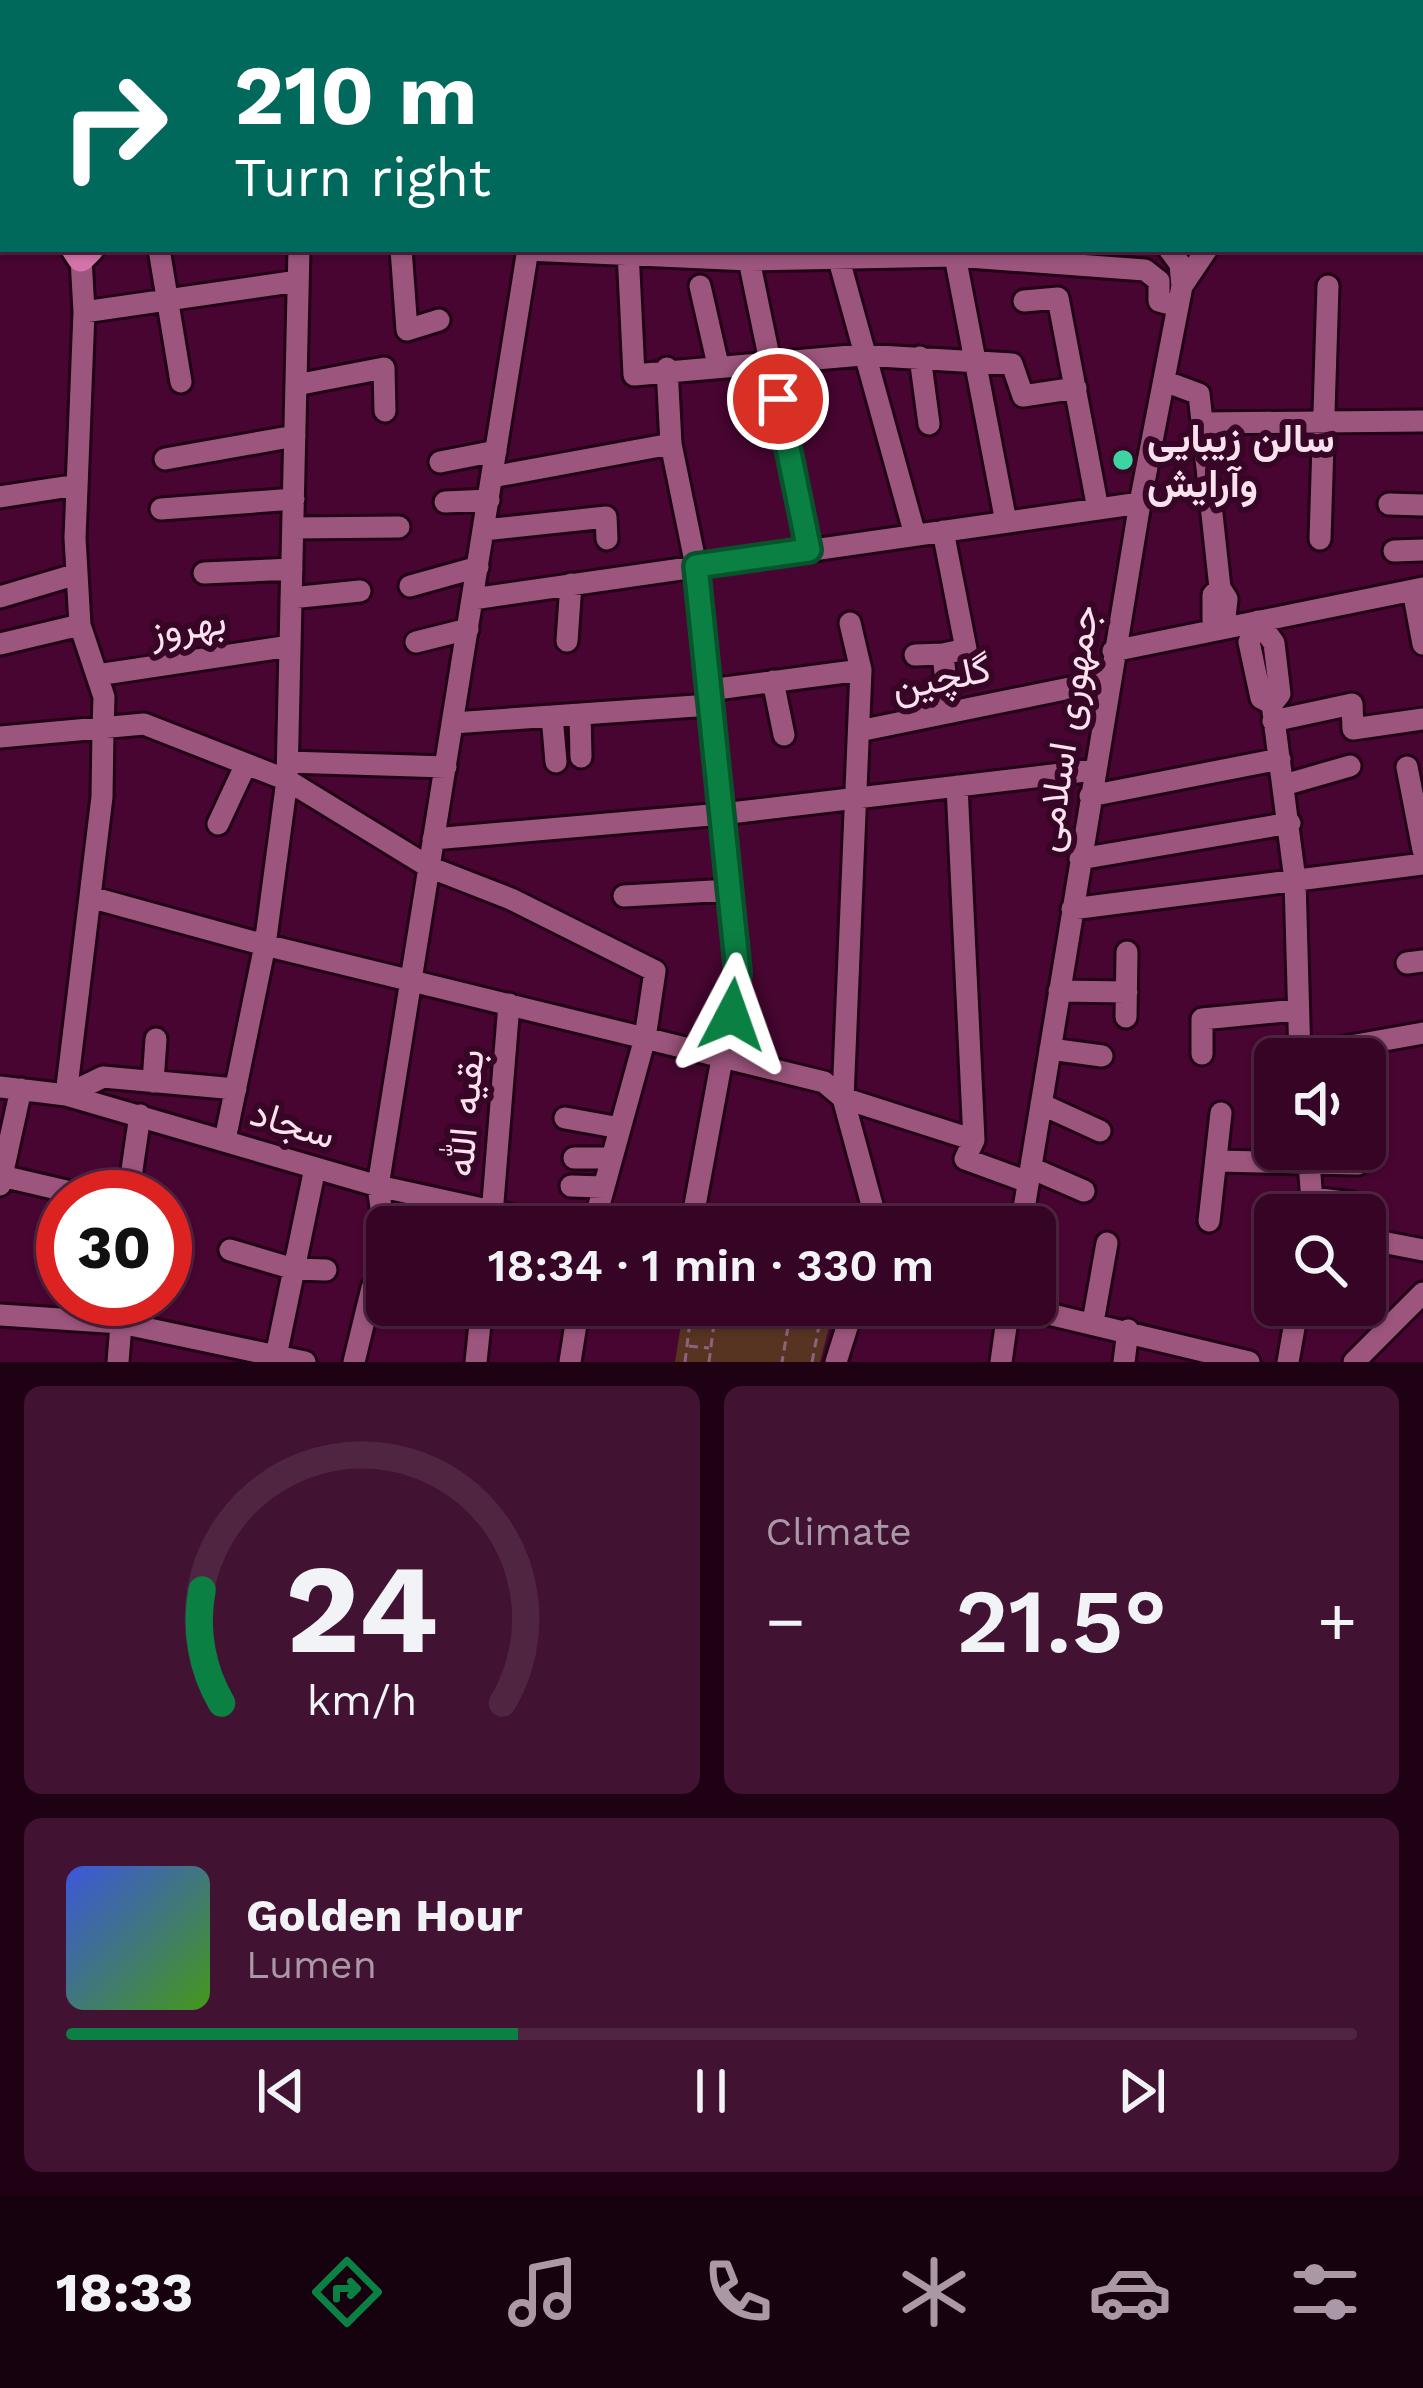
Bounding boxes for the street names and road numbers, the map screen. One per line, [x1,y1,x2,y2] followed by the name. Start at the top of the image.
[146,597,229,656] street label: بهروز
[1024,601,1109,855] street label: جمهوری اسلامی
[888,645,995,714] street label: گلچین
[437,1047,492,1179] street label: بقیه الله
[245,1089,341,1158] street label: سجاد

